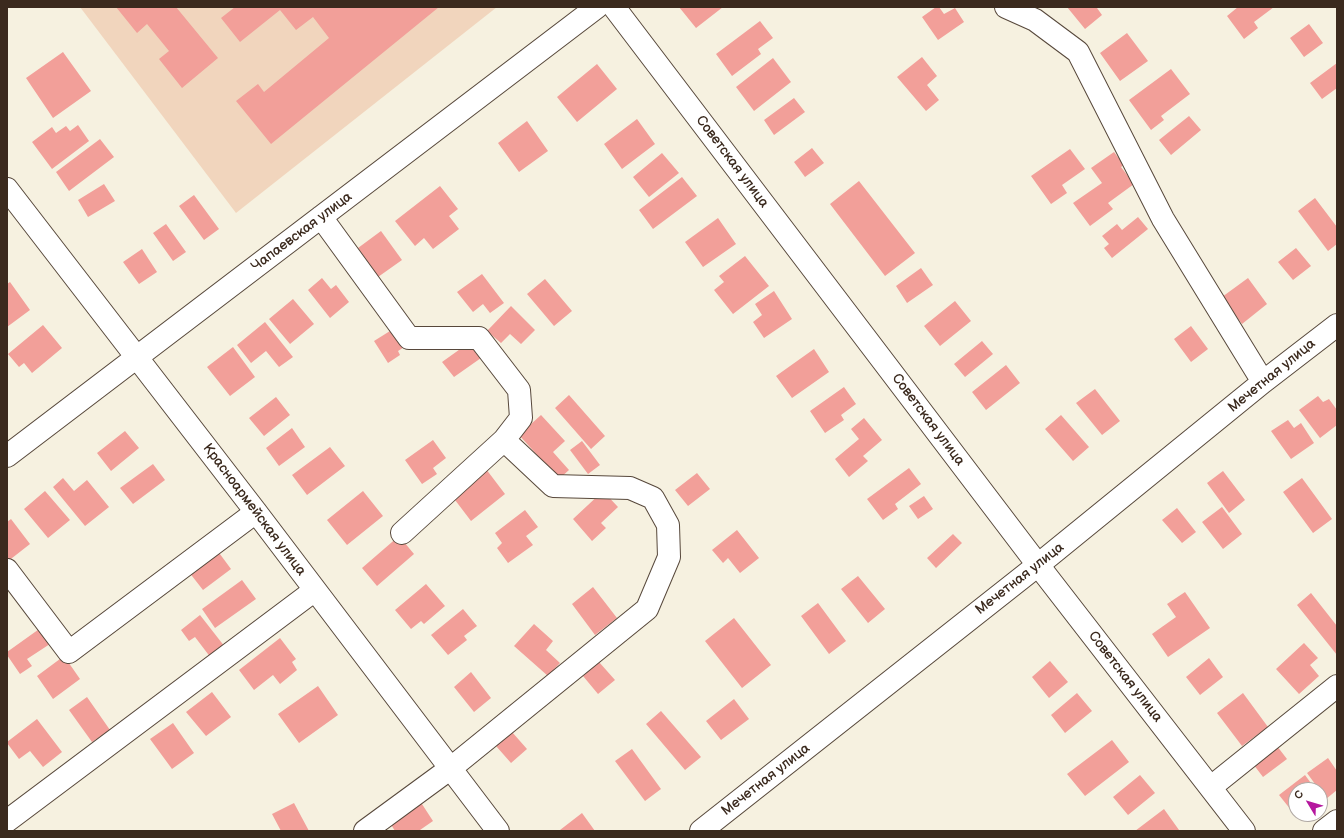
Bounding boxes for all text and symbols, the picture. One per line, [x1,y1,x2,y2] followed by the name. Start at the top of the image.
[692,113,772,211] street label: Советская улица
[248,189,356,275] street label: Чапаевская улица
[1225,336,1319,416] street label: Мечетная улица
[888,371,968,469] street label: Советская улица
[199,441,309,579] street label: Красноармейская улица
[972,539,1068,619] street label: Мечетная улица
[1084,628,1166,726] street label: Советская улица
[718,740,814,820] street label: Мечетная улица
[1288,782,1328,822] north arrow
[1291,788,1306,802] text: С

